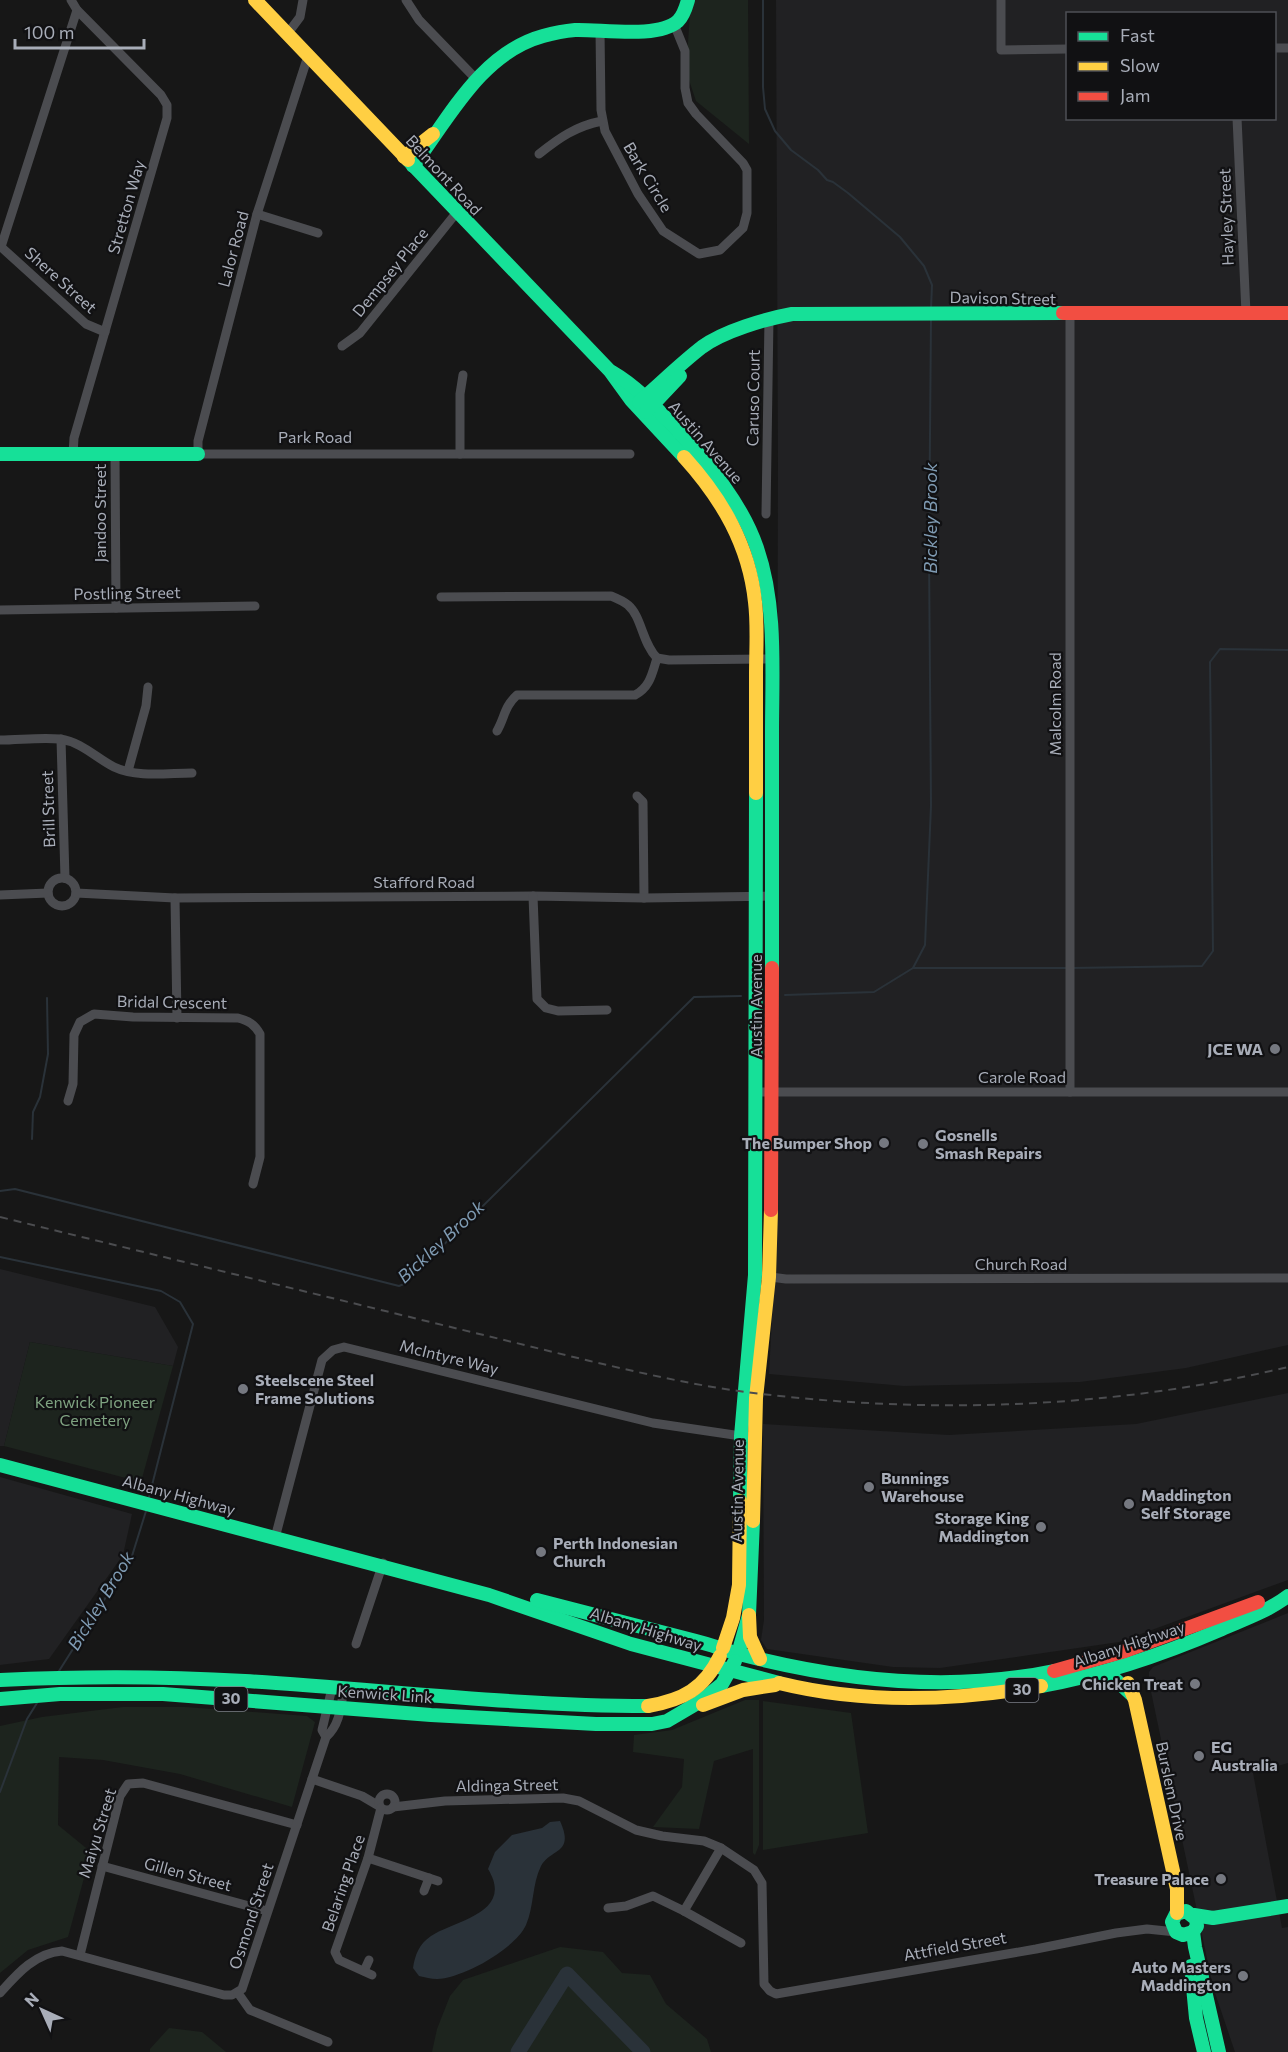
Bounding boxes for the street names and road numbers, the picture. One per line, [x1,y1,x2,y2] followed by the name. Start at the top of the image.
[402,131,486,219] street label: Belmont Road
[620,138,677,215] street label: Bark Circle
[103,158,148,256] street label: Stretton Way
[1214,168,1237,266] street label: Hayley Street
[213,209,252,289] street label: Lalor Road
[348,223,431,320] street label: Dempsey Place
[22,243,101,317] street label: Shere Street
[950,287,1057,308] street label: Davison Street
[742,349,763,447] street label: Caruso Court
[665,396,747,487] street label: Austin Avenue
[278,427,352,446] street label: Park Road
[90,463,109,562] street label: Jandoo Street
[73,582,181,603] street label: Postling Street
[1045,652,1064,756] street label: Malcolm Road
[37,770,58,848] street label: Brill Street
[373,872,475,891] street label: Stafford Road
[746,954,765,1058] street label: Austin Avenue
[117,991,228,1012] street label: Bridal Crescent
[978,1067,1066,1086] street label: Carole Road
[975,1254,1067,1273] street label: Church Road
[398,1335,501,1378] street label: McIntyre Way
[726,1439,747,1543] street label: Austin Avenue
[121,1470,238,1519] street label: Albany Highway
[588,1602,704,1655] street label: Albany Highway
[1071,1617,1187,1671] street label: Albany Highway
[1006,1678,1038,1702] road number: 30
[337,1681,434,1706] street label: Kenwick Link
[214,1687,248,1711] road number: 30
[1153,1740,1192,1842] street label: Burslem Drive
[455,1774,559,1795] street label: Aldinga Street
[74,1785,119,1880] street label: Maiyu Street
[317,1832,368,1934] street label: Belaring Place
[142,1853,234,1894] street label: Gillen Street
[224,1860,277,1971] street label: Osmond Street
[902,1927,1008,1964] street label: Attfield Street

